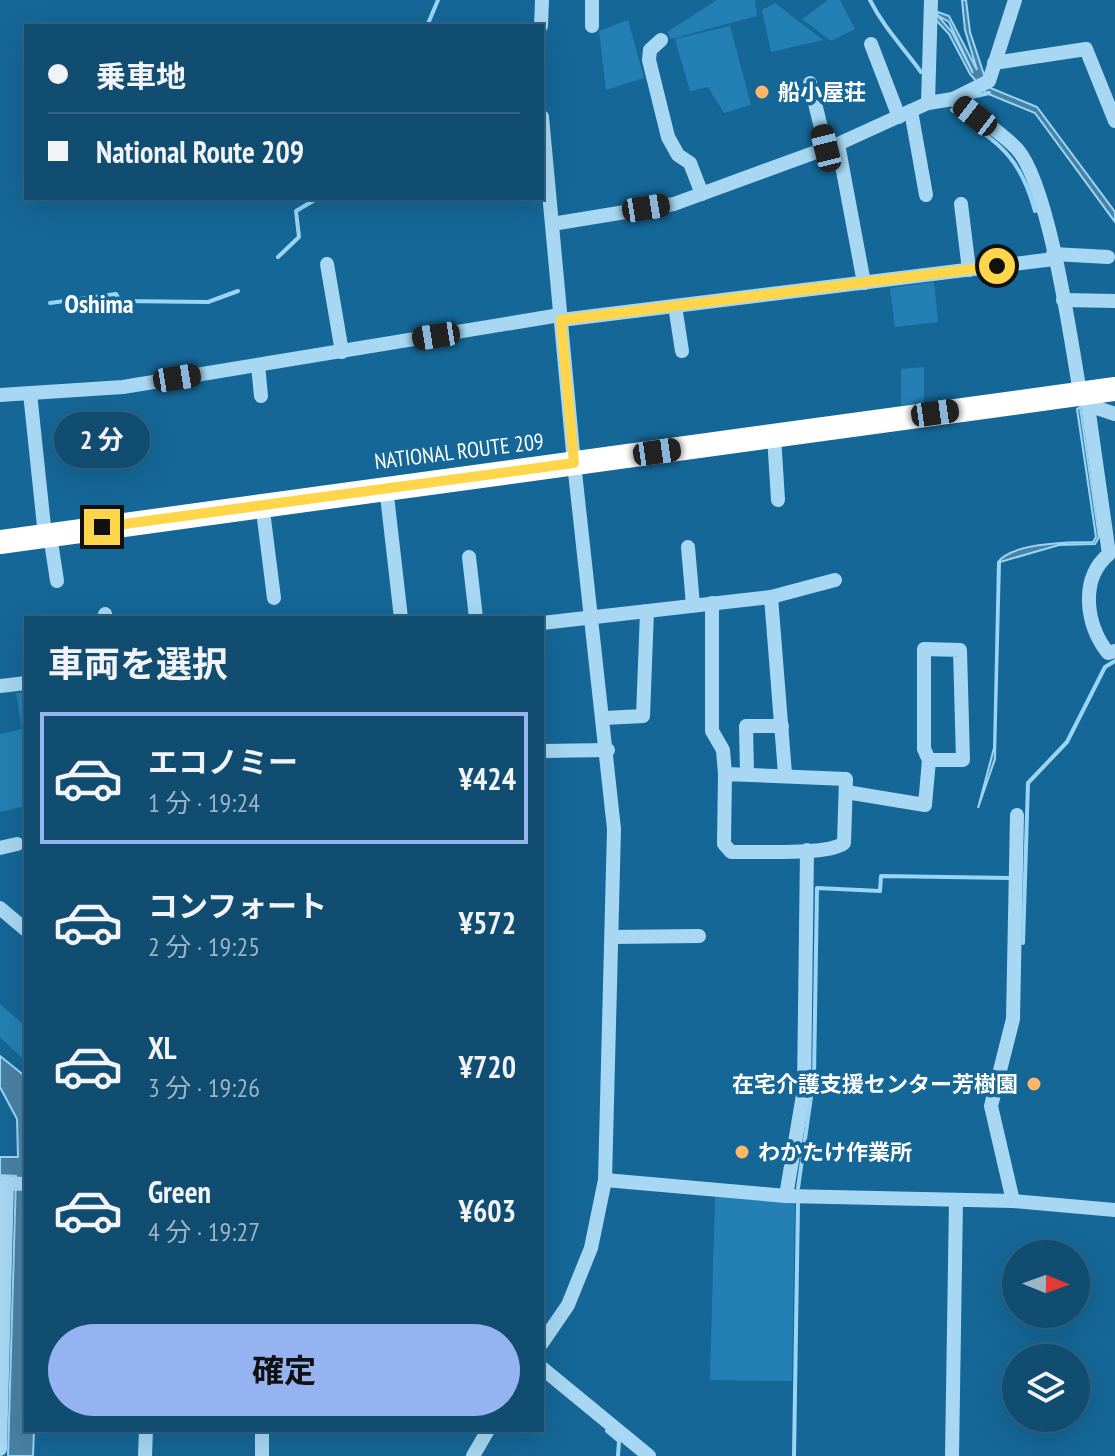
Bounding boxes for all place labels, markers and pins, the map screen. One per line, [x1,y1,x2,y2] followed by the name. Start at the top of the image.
[778,78,866,106] place label: 船小屋荘
[753,83,771,101] marker: 船小屋荘
[732,1070,1018,1098] place label: 在宅介護支援センター芳樹園
[1025,1075,1043,1093] marker: 在宅介護支援センター芳樹園
[758,1138,912,1166] place label: わかたけ作業所
[733,1143,751,1161] marker: わかたけ作業所

